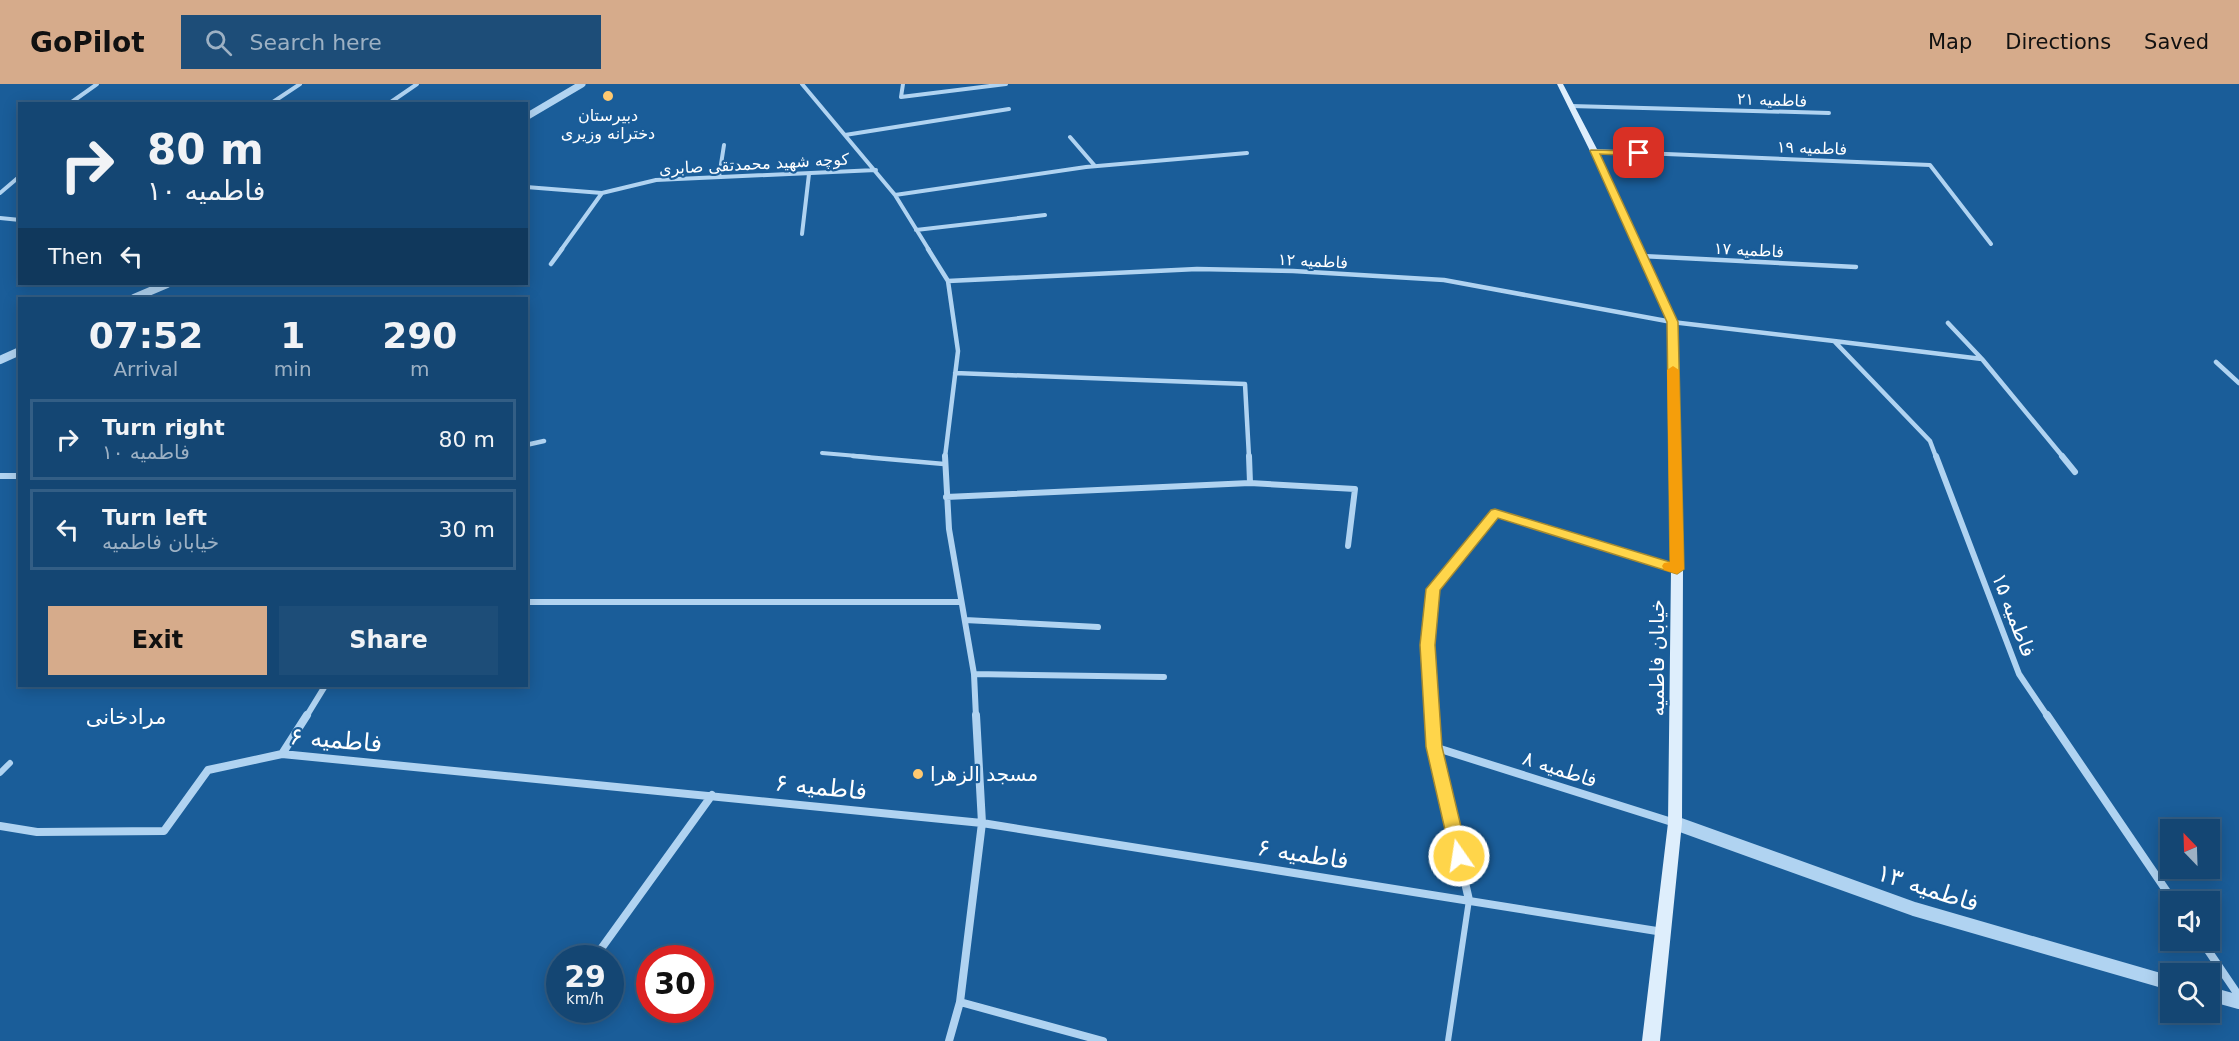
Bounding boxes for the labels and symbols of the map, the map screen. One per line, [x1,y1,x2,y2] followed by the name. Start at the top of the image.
[601,89,615,103] marker: دبیرستان دخترانه وزیری
[1737,89,1807,111] street label: فاطمیه ۲۱
[561,106,655,144] place label: دبیرستان دخترانه وزیری
[1613,127,1664,178] pin
[1777,137,1847,159] street label: فاطمیه ۱۹
[658,150,850,179] street label: کوچه شهید محمدتقی صابری
[1713,239,1785,261] street label: فاطمیه ۱۷
[1277,250,1349,272] street label: فاطمیه ۱۲
[1987,570,2041,660] street label: فاطمیه ۱۵
[1645,599,1669,717] street label: خیابان فاطمیه
[86,705,166,729] district label: مرادخانی
[289,722,383,758] street label: فاطمیه ۶
[1520,746,1600,792] street label: فاطمیه ۸
[930,762,1038,786] place label: مسجد الزهرا
[911,767,925,781] marker: مسجد الزهرا
[774,768,868,806] street label: فاطمیه ۶
[2160,819,2220,879] north arrow
[1427,824,1491,888] position arrow
[1255,833,1351,875] street label: فاطمیه ۶
[1874,858,1982,918] street label: فاطمیه ۱۳
[636,945,714,1023] speed limit sign: 30

